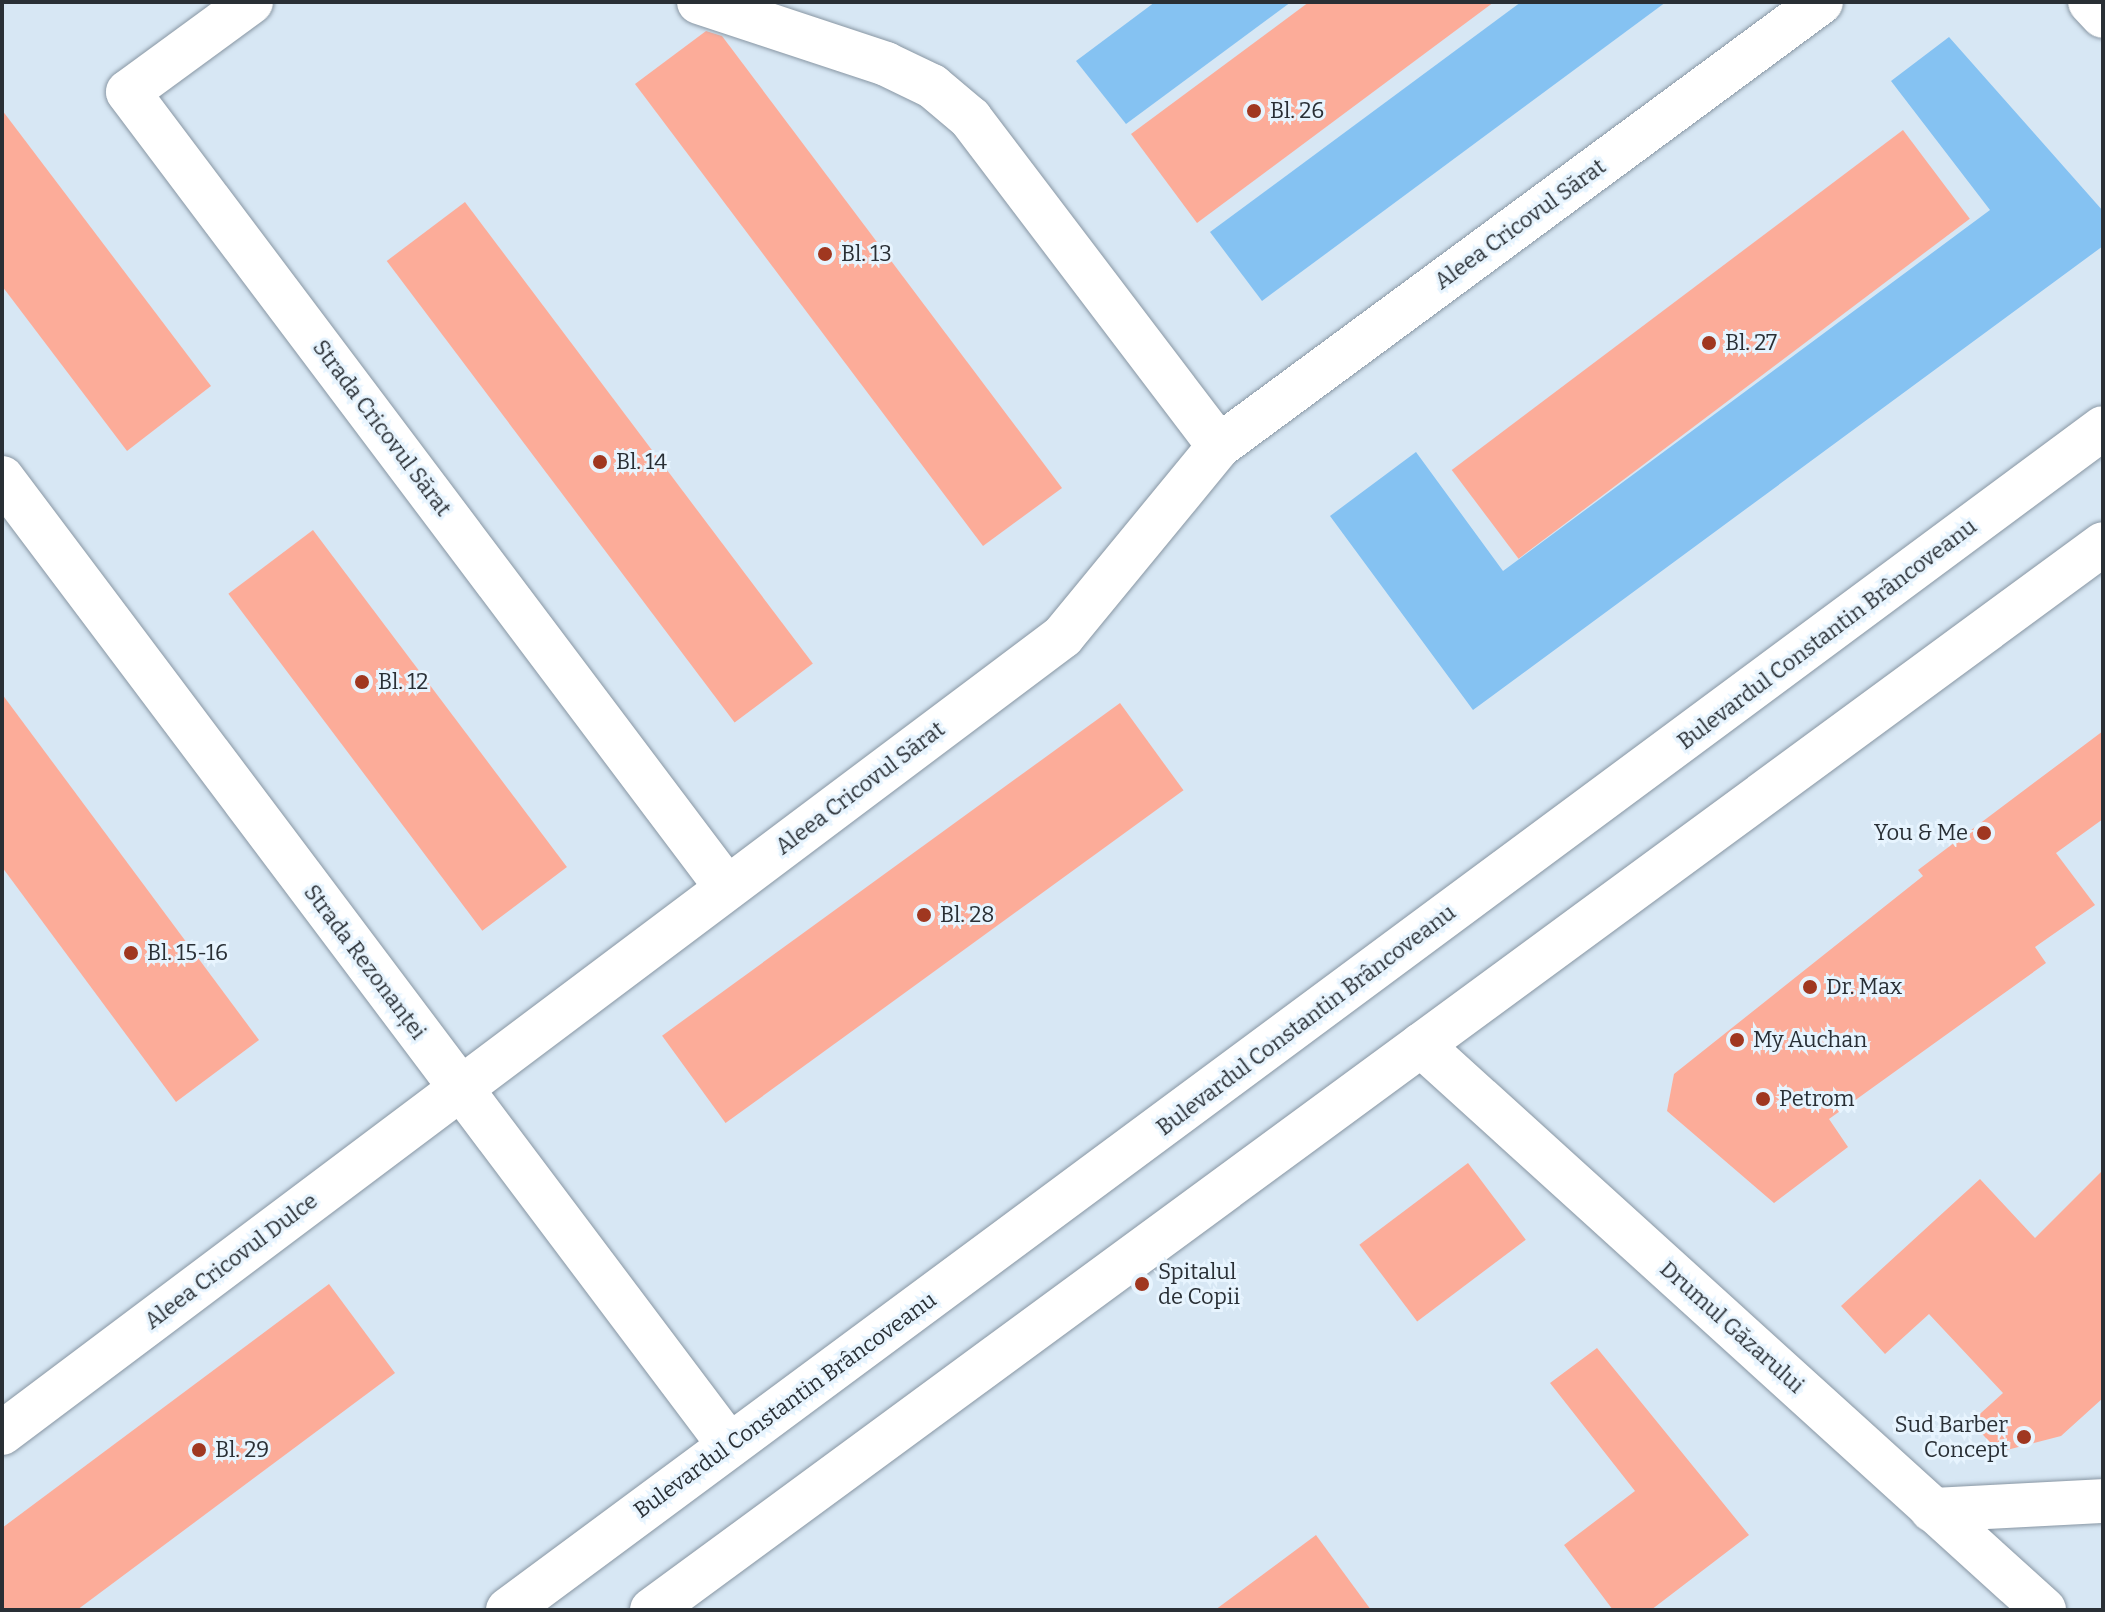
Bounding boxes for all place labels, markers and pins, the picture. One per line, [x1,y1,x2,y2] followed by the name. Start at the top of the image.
[1270,98,1324,124] place label: Bl. 26
[1245,102,1263,120] marker: Bl. 26
[841,241,892,267] place label: Bl. 13
[816,245,834,263] marker: Bl. 13
[1725,330,1777,356] place label: Bl. 27
[1700,334,1718,352] marker: Bl. 27
[616,449,667,475] place label: Bl. 14
[591,453,609,471] marker: Bl. 14
[378,669,428,695] place label: Bl. 12
[353,673,371,691] marker: Bl. 12
[1874,820,1968,846] place label: You & Me
[1975,824,1993,842] marker: You & Me
[940,902,994,928] place label: Bl. 28
[915,906,933,924] marker: Bl. 28
[147,940,228,966] place label: Bl. 15-16
[122,944,140,962] marker: Bl. 15-16
[1826,974,1902,1000] place label: Dr. Max
[1801,978,1819,996] marker: Dr. Max
[1753,1027,1867,1053] place label: My Auchan
[1728,1031,1746,1049] marker: My Auchan
[1779,1086,1855,1112] place label: Petrom
[1754,1090,1772,1108] marker: Petrom
[1158,1258,1240,1310] place label: Spitalul de Copii
[1133,1275,1151,1293] marker: Spitalul de Copii
[1895,1411,2008,1462] place label: Sud Barber Concept
[2015,1428,2033,1446] marker: Sud Barber Concept
[215,1437,269,1463] place label: Bl. 29
[190,1441,208,1459] marker: Bl. 29

